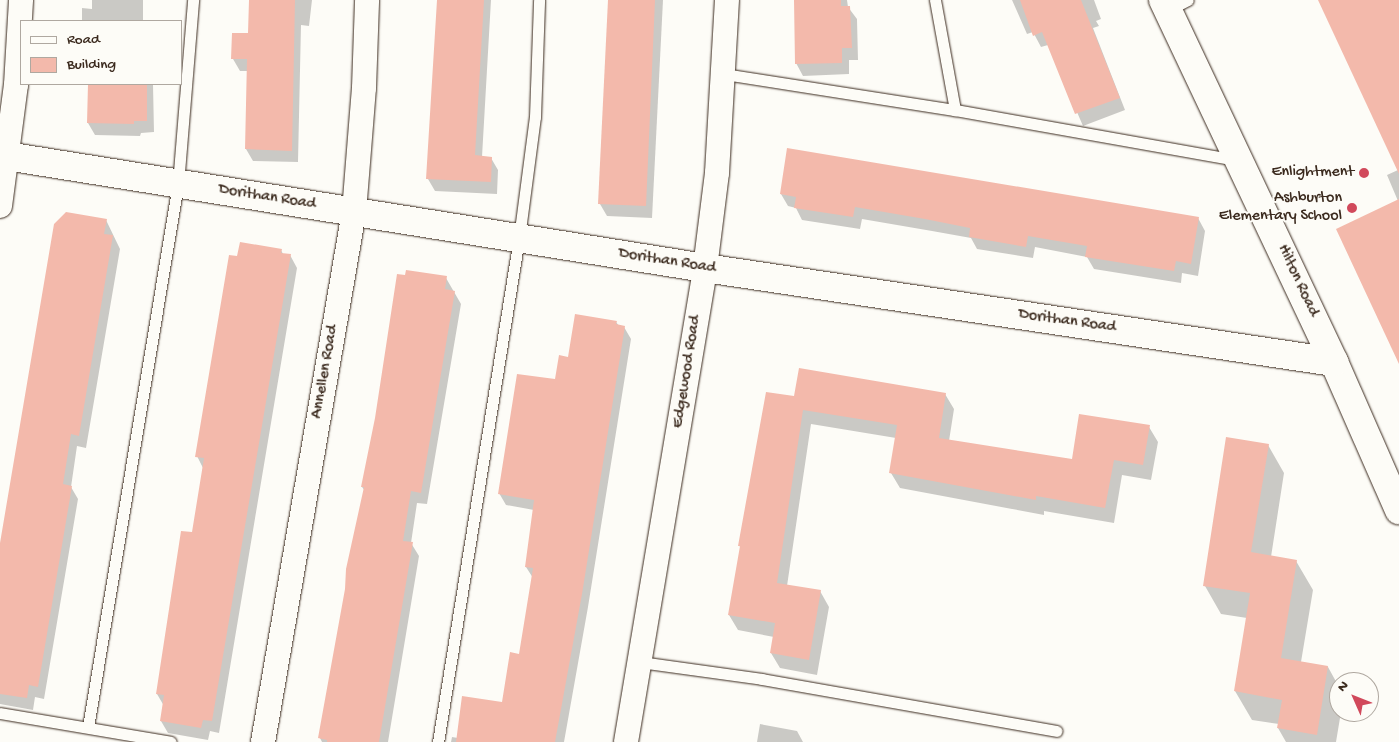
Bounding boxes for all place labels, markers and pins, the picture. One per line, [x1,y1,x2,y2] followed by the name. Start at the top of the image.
[1271,163,1354,183] place label: Enlightment
[1358,167,1370,179] marker: Enlightment
[1219,189,1342,227] place label: Ashburton Elementary School
[1346,202,1358,214] marker: Ashburton Elementary School

